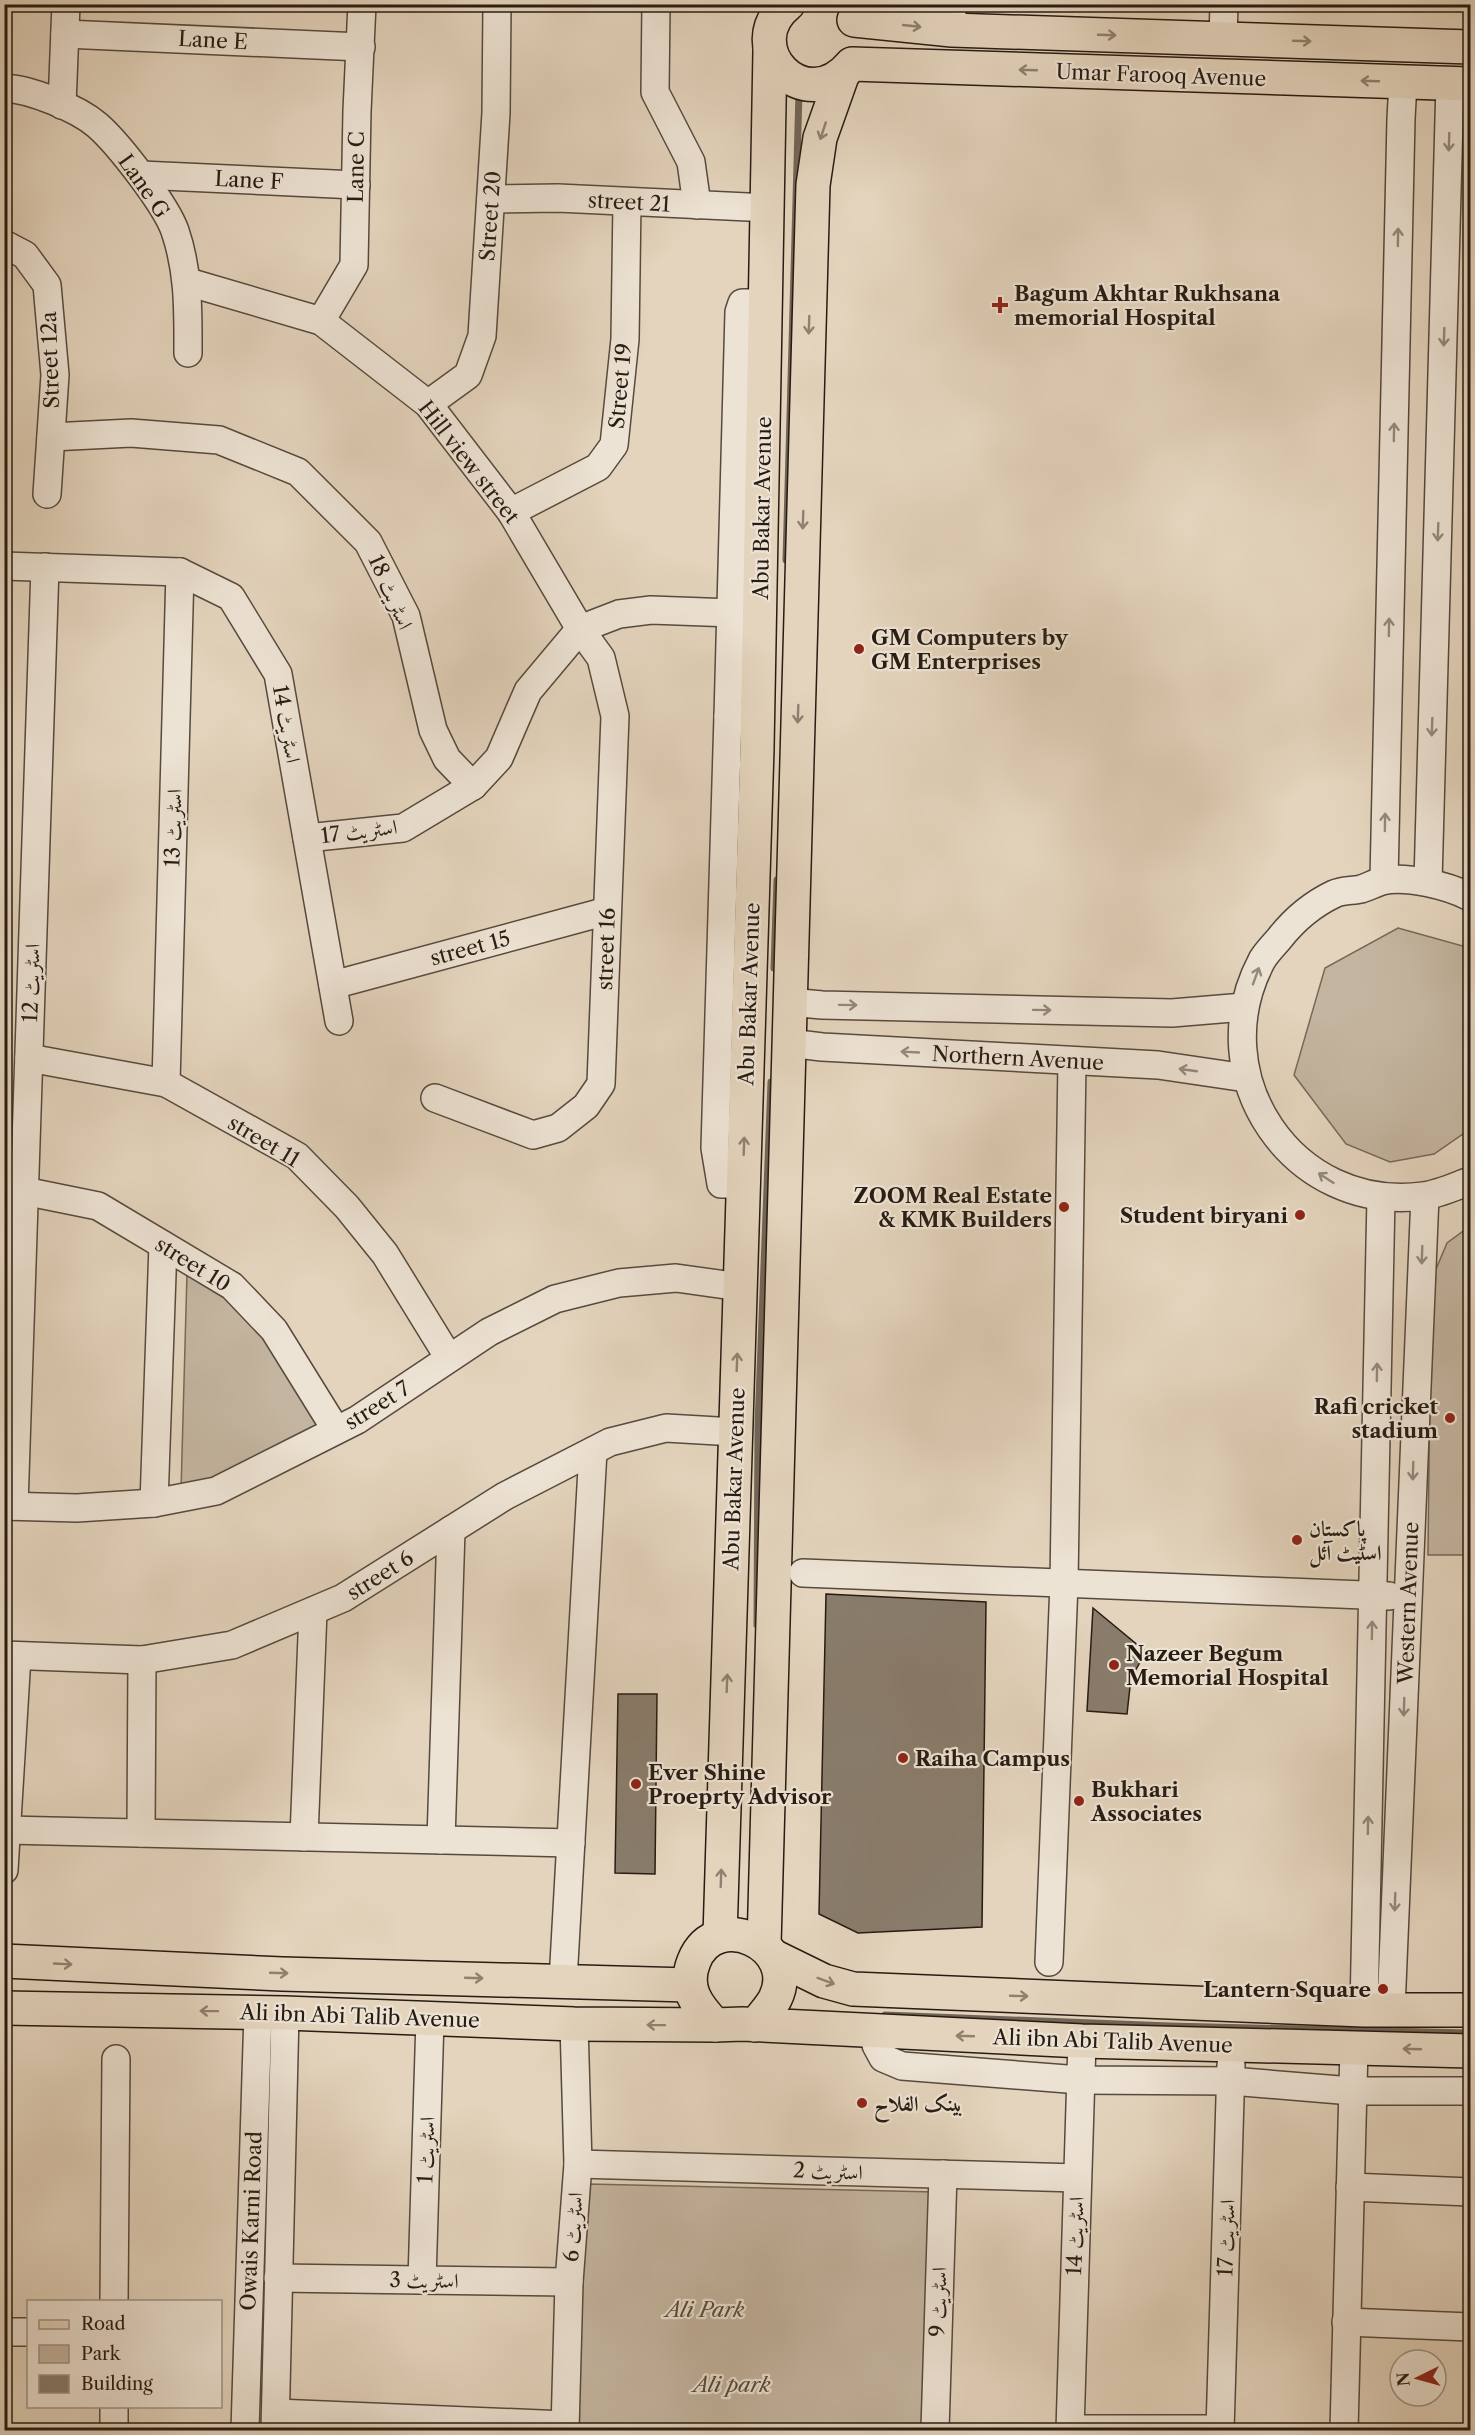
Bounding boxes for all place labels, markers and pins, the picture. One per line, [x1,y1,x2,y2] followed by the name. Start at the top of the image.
[1014,281,1281,330] place label: Bagum Akhtar Rukhsana memorial Hospital
[991,296,1009,314] marker: Bagum Akhtar Rukhsana memorial Hospital
[871,625,1069,674] place label: GM Computers by GM Enterprises
[852,642,866,656] marker: GM Computers by GM Enterprises
[854,1183,1052,1232] place label: ZOOM Real Estate & KMK Builders
[1057,1200,1071,1214] marker: ZOOM Real Estate & KMK Builders
[1120,1203,1289,1228] place label: Student biryani
[1293,1208,1307,1222] marker: Student biryani
[1314,1394,1439,1443] place label: Rafi cricket stadium
[1443,1411,1457,1425] marker: Rafi cricket stadium
[1309,1516,1382,1568] place label: پاکستان اسٹیٹ آئل
[1290,1533,1304,1547] marker: پاکستان اسٹیٹ آئل
[1126,1641,1329,1690] place label: Nazeer Begum Memorial Hospital
[1107,1658,1121,1672] marker: Nazeer Begum Memorial Hospital
[915,1746,1070,1771] place label: Raiha Campus
[896,1751,910,1765] marker: Raiha Campus
[648,1760,832,1809] place label: Ever Shine Proeprty Advisor
[629,1777,643,1791] marker: Ever Shine Proeprty Advisor
[1090,1777,1202,1826] place label: Bukhari Associates
[1072,1794,1086,1808] marker: Bukhari Associates
[1203,1977,1371,2002] place label: Lantern Square
[1376,1982,1390,1996] marker: Lantern Square
[874,2091,963,2123] place label: بینک الفلاح
[855,2096,869,2110] marker: بینک الفلاح

